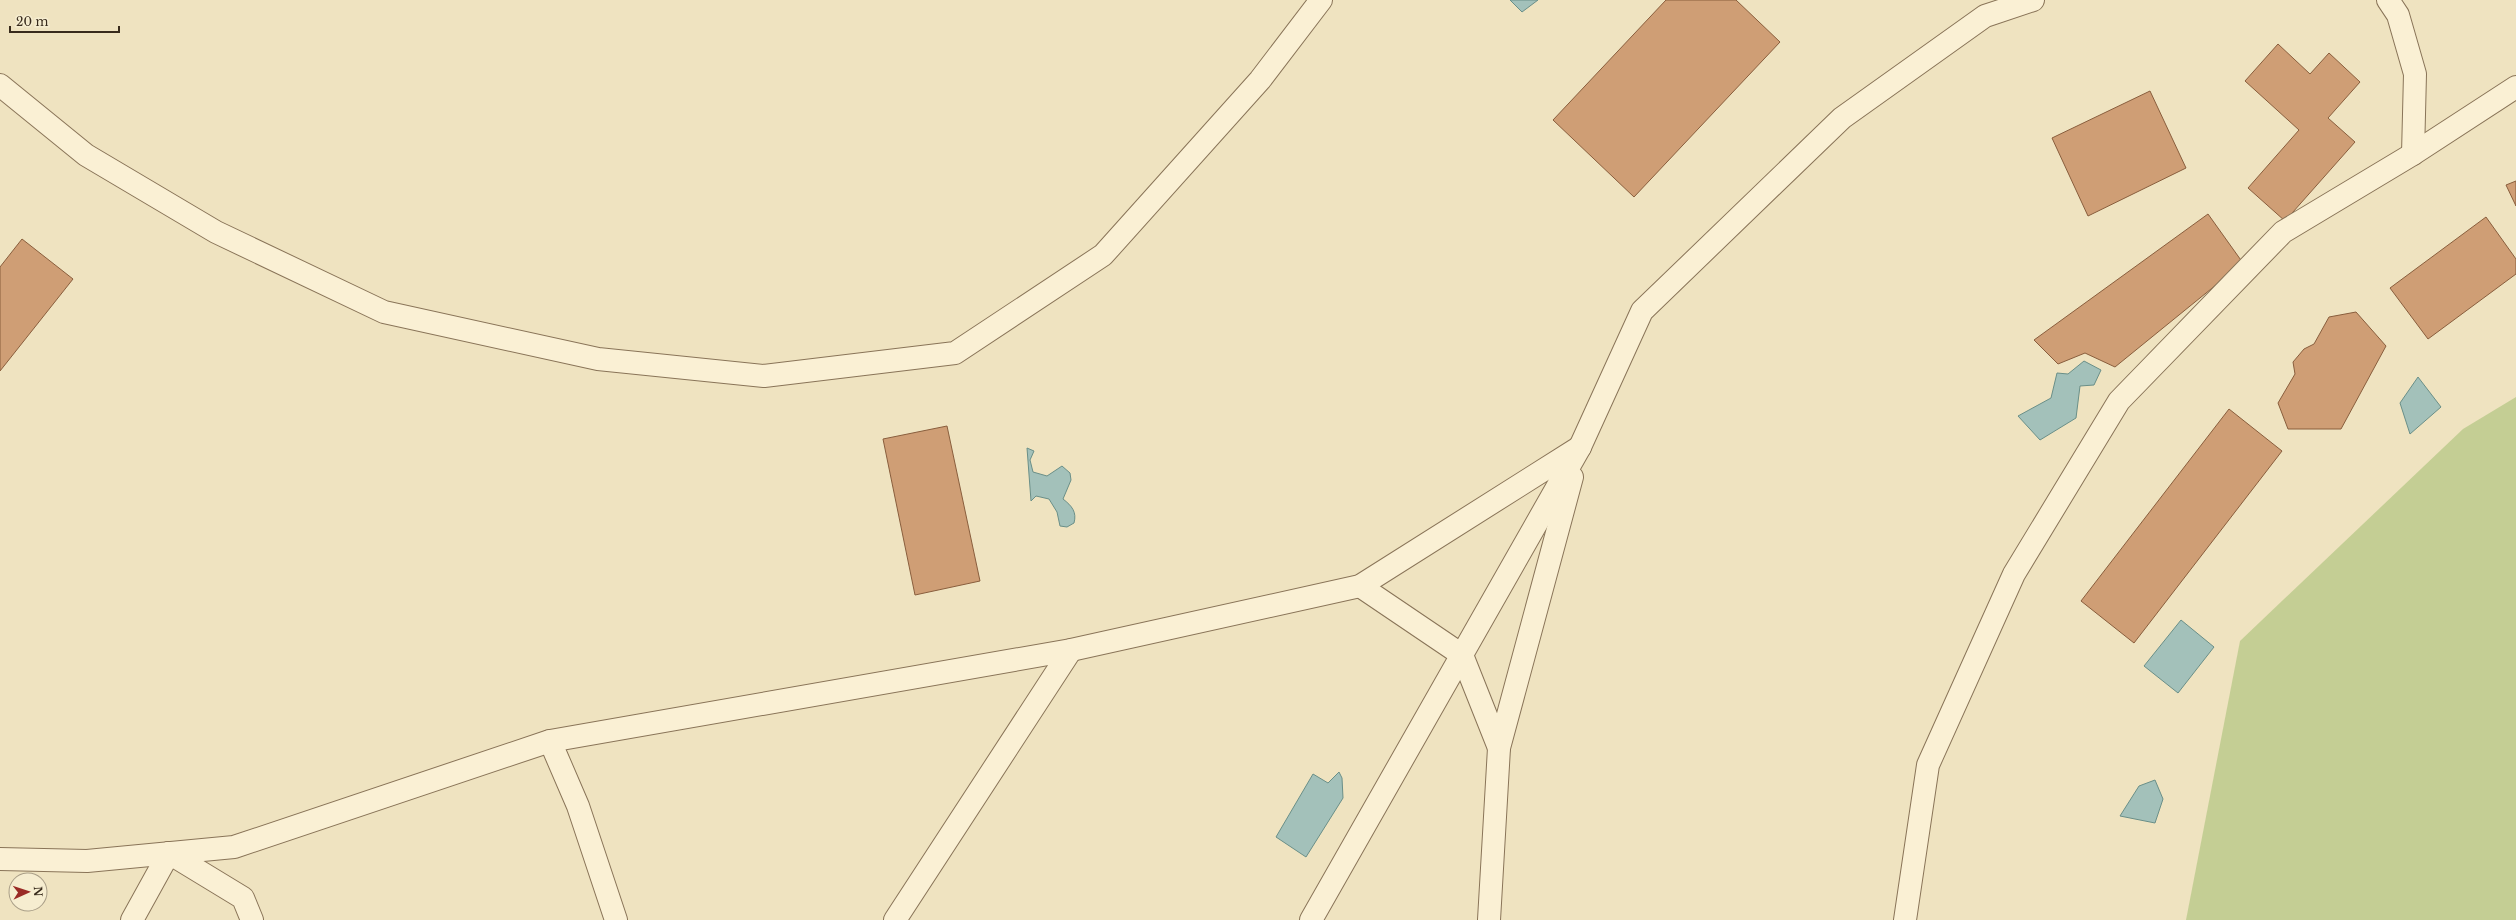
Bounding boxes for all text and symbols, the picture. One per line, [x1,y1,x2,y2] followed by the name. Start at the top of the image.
[10,8,119,34] scale bar
[16,14,48,29] text: 20 m
[8,872,48,912] north arrow
[31,886,45,898] text: N

